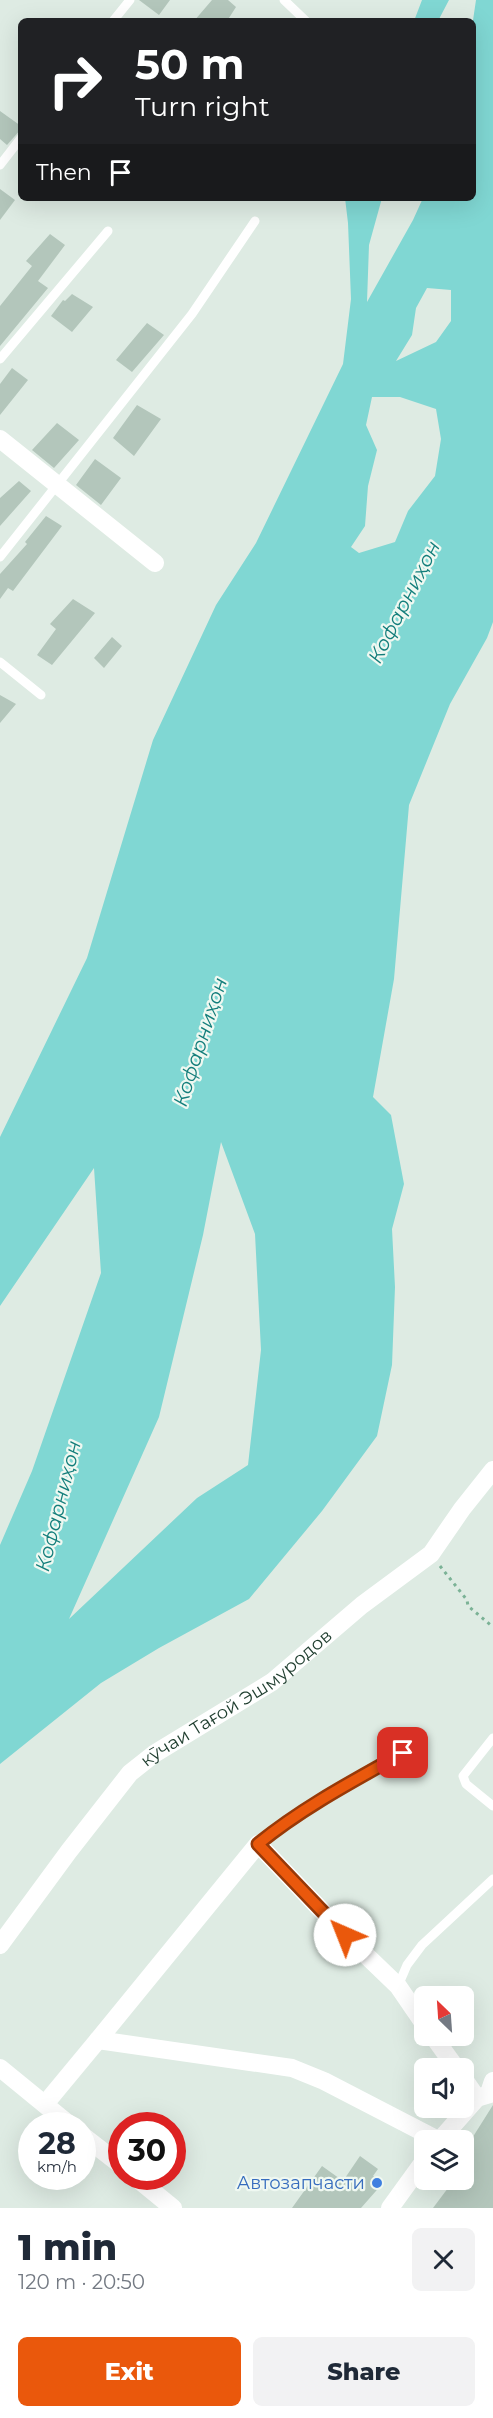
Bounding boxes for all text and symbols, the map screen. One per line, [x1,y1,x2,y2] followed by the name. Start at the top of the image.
[135,38,244,90] text: 50 m
[36,42,114,120] icon: right
[135,90,270,123] text: Turn right
[104,156,137,189] icon: arrive
[36,159,92,186] text: Then
[363,537,445,667] water label: Кофарниҳон
[168,974,232,1110] water label: Кофарниҳон
[30,1438,86,1574] water label: Кофарниҳон
[136,1625,337,1771] street label: кӯчаи Тағой Эшмуродов
[377,1727,428,1778] pin
[386,1736,419,1769] icon: arrive
[313,1903,377,1967] position arrow
[414,1986,474,2046] north arrow
[414,1986,474,2190] map controls
[414,2058,474,2118] button: sound
[108,2112,186,2190] speed limit sign: 30
[38,2125,76,2162] text: 28
[414,2130,474,2190] button: layers
[37,2157,77,2176] text: km/h
[237,2172,365,2194] place label: Автозапчасти
[370,2176,384,2190] marker: Автозапчасти
[18,2225,117,2269] text: 1 min
[412,2228,475,2291] button: close
[18,2270,145,2294] text: 120 m · 20:50
[18,2337,241,2406] button: Exit
[253,2337,475,2406] button: Share

